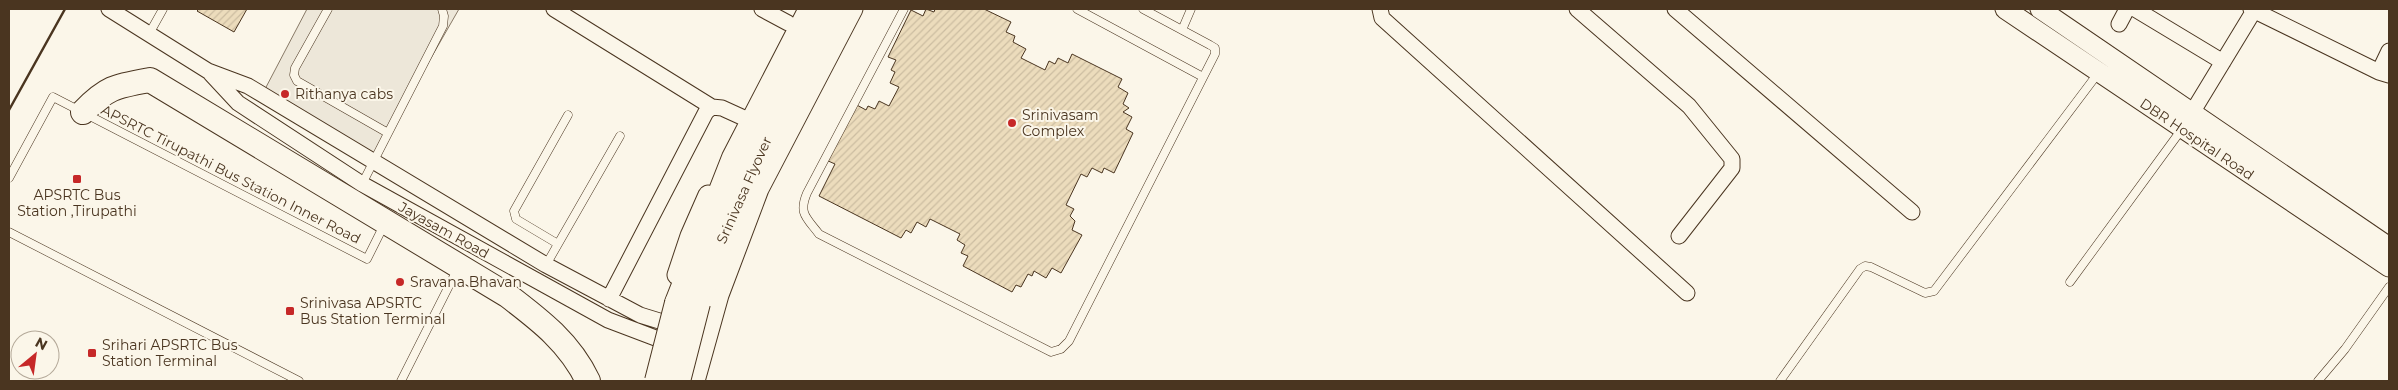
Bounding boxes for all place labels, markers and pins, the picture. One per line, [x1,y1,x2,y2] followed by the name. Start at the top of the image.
[295,85,393,103] place label: Rithanya cabs
[279,88,291,100] marker: Rithanya cabs
[1022,106,1099,140] place label: Srinivasam Complex
[1006,117,1018,129] marker: Srinivasam Complex
[71,173,83,185] marker: APSRTC Bus Station ,Tirupathi
[17,186,137,220] place label: APSRTC Bus Station ,Tirupathi
[410,273,522,291] place label: Sravana Bhavan
[394,276,406,288] marker: Sravana Bhavan
[300,294,445,328] place label: Srinivasa APSRTC Bus Station Terminal
[284,305,296,317] marker: Srinivasa APSRTC Bus Station Terminal
[102,336,238,370] place label: Srihari APSRTC Bus Station Terminal
[86,347,98,359] marker: Srihari APSRTC Bus Station Terminal

